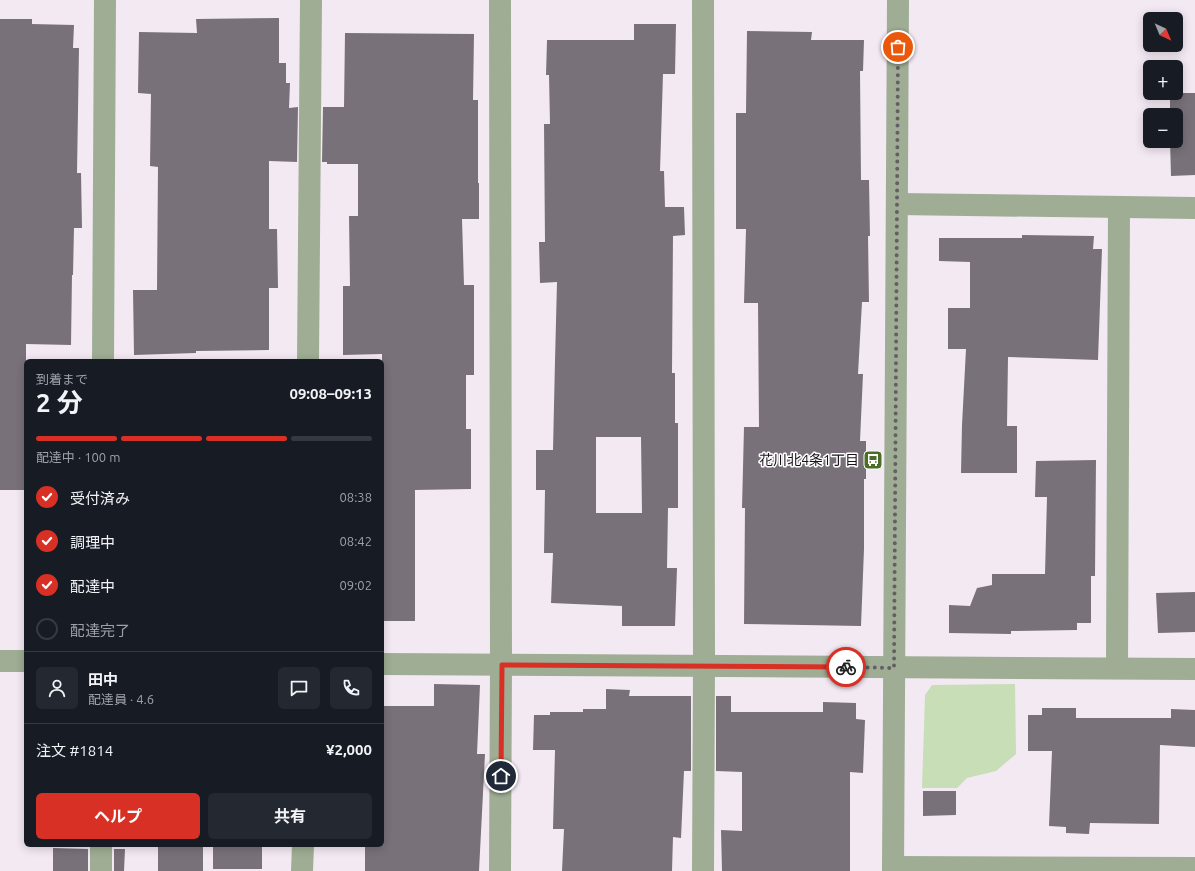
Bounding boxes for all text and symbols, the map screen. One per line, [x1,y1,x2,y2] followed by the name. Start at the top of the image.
[1143,12,1183,52] north arrow
[1143,12,1183,148] map controls
[881,30,915,64] pin
[887,36,909,58] icon: bag
[1143,60,1183,100] button: +
[1143,108,1183,148] button: −
[36,372,88,386] text: 到着まで
[289,385,372,402] text: 09:08–09:13
[36,388,83,417] text: 2 分
[862,449,884,471] bus stop icon: 花川北4条1丁目
[36,450,120,464] text: 配達中 · 100 m
[759,452,859,468] place label: 花川北4条1丁目
[36,486,58,508] icon: check
[70,490,130,507] text: 受付済み
[339,490,372,504] text: 08:38
[36,530,58,552] icon: check
[70,534,115,551] text: 調理中
[339,534,372,548] text: 08:42
[36,574,58,596] icon: check
[70,578,115,595] text: 配達中
[339,578,372,592] text: 09:02
[70,622,130,639] text: 配達完了
[826,647,866,687] courier
[835,656,857,678] icon: bike
[36,667,78,709] button: person
[278,667,320,709] button: chat
[330,667,372,709] button: phone
[88,671,118,688] text: 田中
[88,692,154,706] text: 配達員 · 4.6
[326,741,372,758] text: ¥2,000
[36,742,113,759] text: 注文 #1814
[484,759,518,793] pin
[490,765,512,787] icon: home
[36,793,200,839] button: ヘルプ
[208,793,372,839] button: 共有

